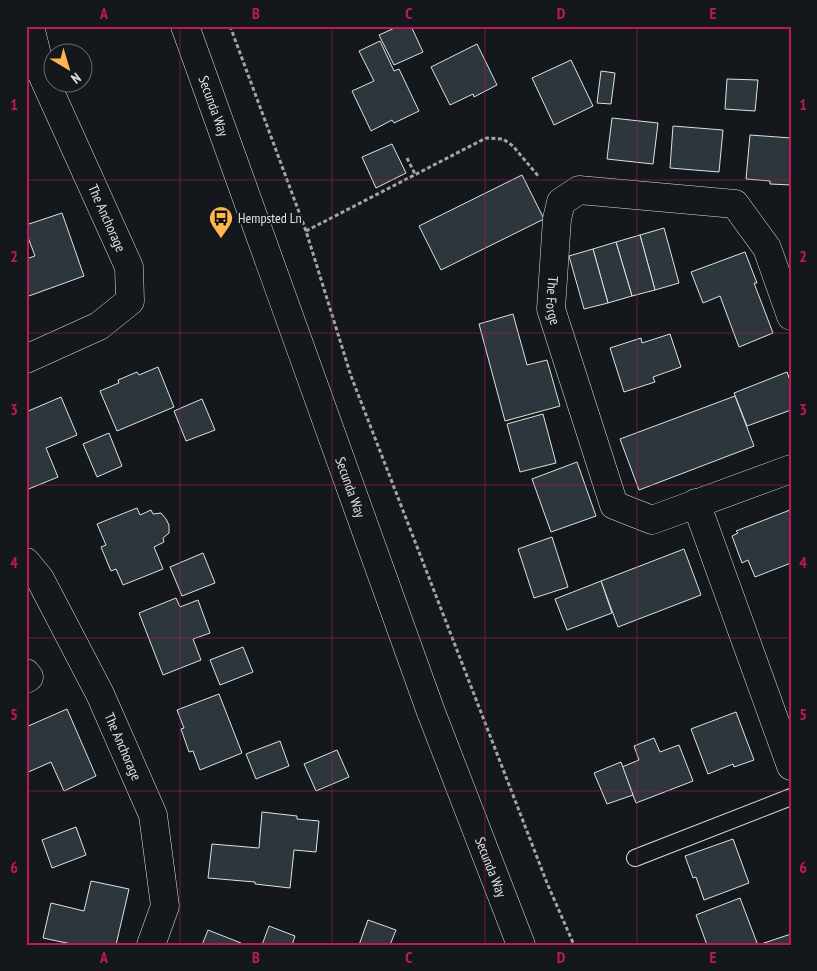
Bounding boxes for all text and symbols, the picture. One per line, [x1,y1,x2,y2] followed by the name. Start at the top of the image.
[99,3,109,23] text: A
[252,3,260,23] text: B
[405,3,413,23] text: C
[557,3,566,23] text: D
[710,3,717,23] text: E
[42,42,92,92] north arrow
[67,69,85,88] text: N
[195,73,233,139] street label: Secunda Way
[10,94,18,114] text: 1
[799,94,807,114] text: 1
[84,181,130,255] street label: The Anchorage
[208,205,234,239] bus stop icon: Hempsted Ln
[238,209,302,227] place label: Hempsted Ln
[10,246,18,266] text: 2
[799,246,807,266] text: 2
[542,276,565,327] street label: The Forge
[10,399,18,419] text: 3
[799,399,807,419] text: 3
[331,454,370,521] street label: Secunda Way
[10,552,18,572] text: 4
[799,552,807,572] text: 4
[10,704,18,724] text: 5
[799,704,807,724] text: 5
[100,710,146,783] street label: The Anchorage
[471,834,511,900] street label: Secunda Way
[10,857,18,877] text: 6
[799,857,807,877] text: 6
[99,947,109,967] text: A
[252,947,260,967] text: B
[405,947,413,967] text: C
[557,947,566,967] text: D
[710,947,717,967] text: E

